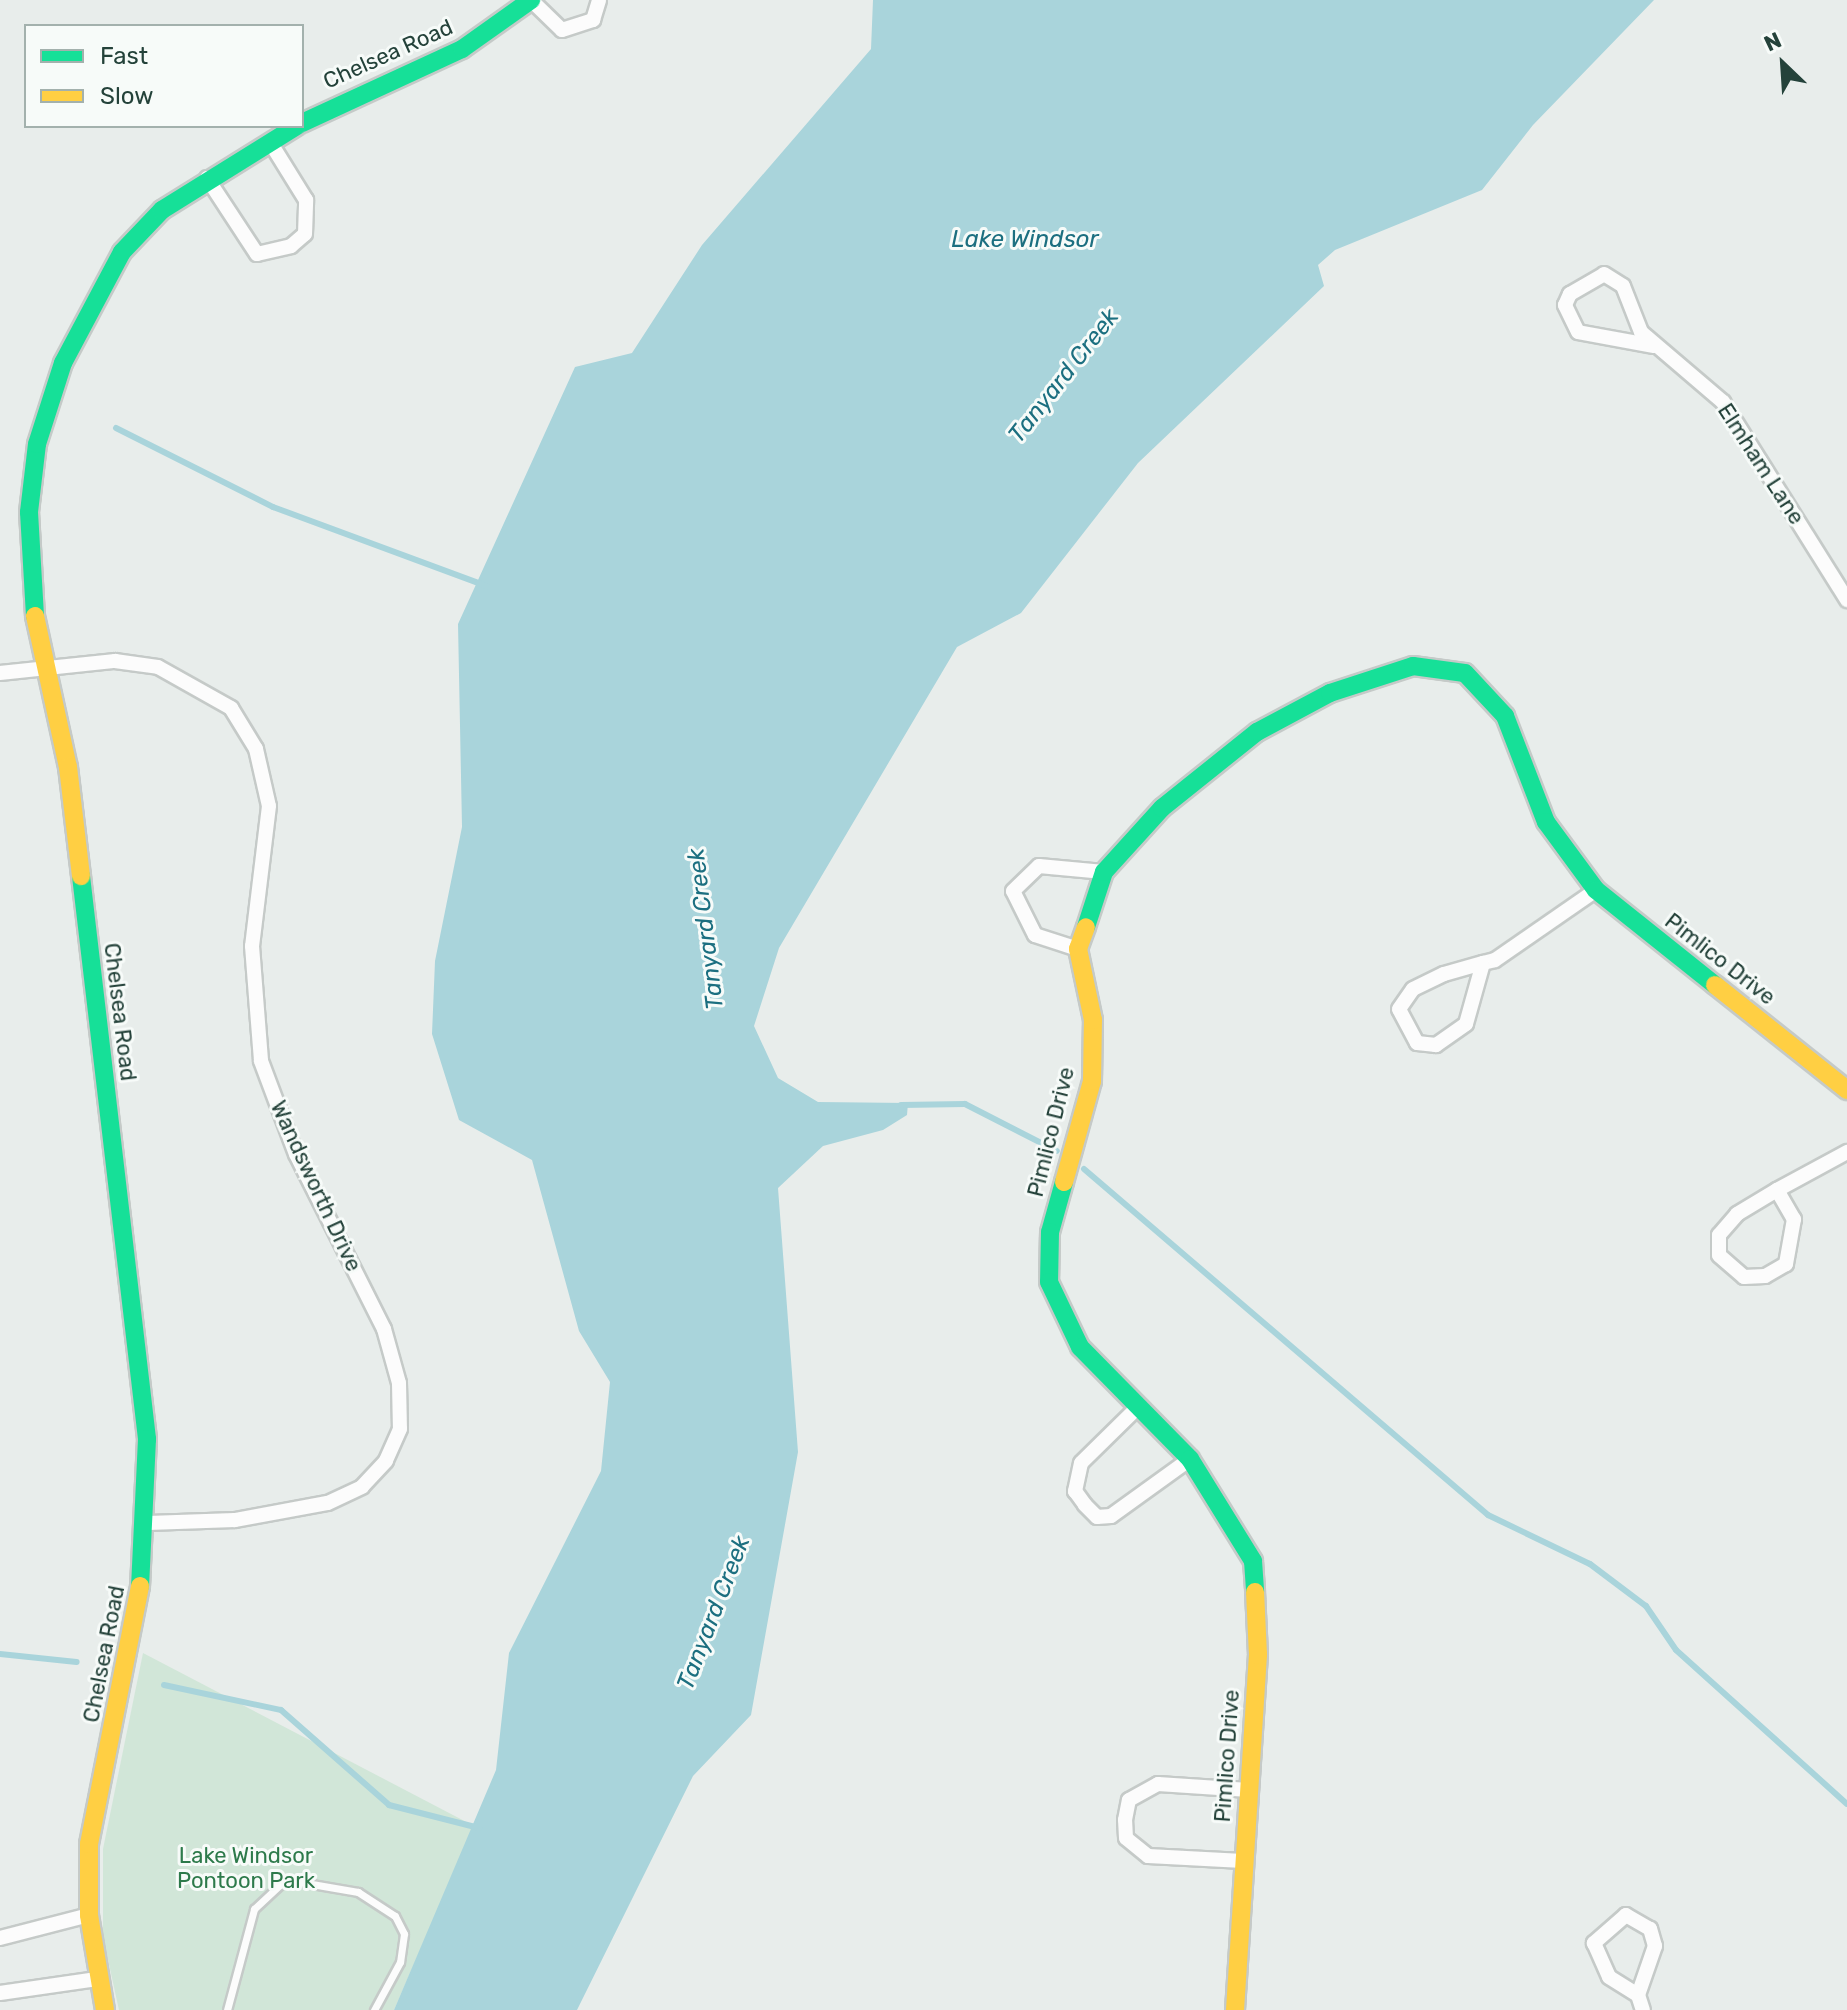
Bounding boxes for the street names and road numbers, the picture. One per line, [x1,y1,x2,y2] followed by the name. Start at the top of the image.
[319,14,457,94] street label: Chelsea Road
[1712,399,1810,529] street label: Elmham Lane
[1660,908,1780,1010] street label: Pimlico Drive
[98,941,142,1083] street label: Chelsea Road
[1022,1064,1080,1200] street label: Pimlico Drive
[265,1096,367,1276] street label: Wandsworth Drive
[78,1583,130,1725] street label: Chelsea Road
[1209,1689,1245,1823] street label: Pimlico Drive

